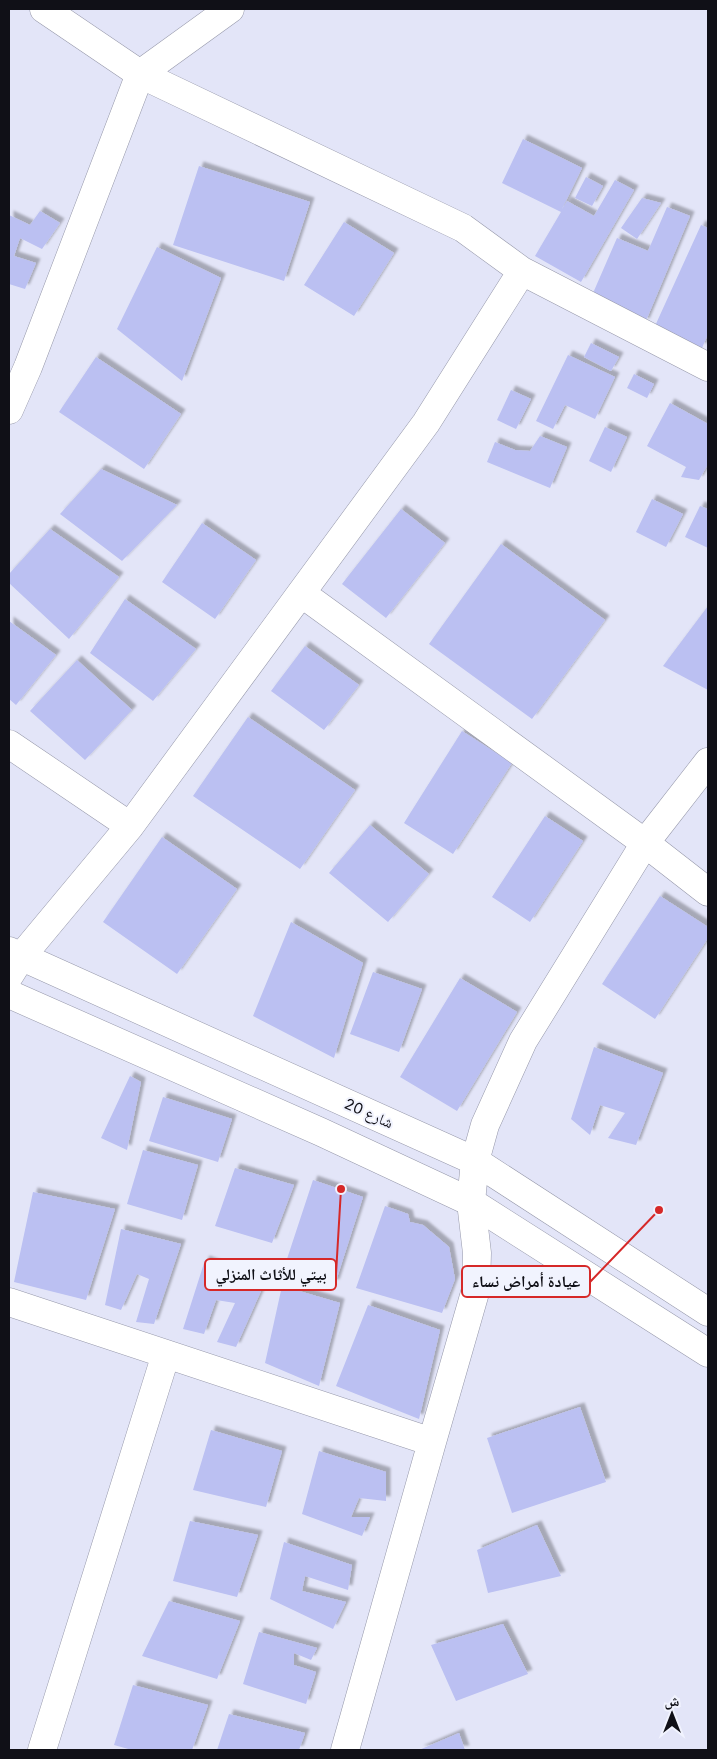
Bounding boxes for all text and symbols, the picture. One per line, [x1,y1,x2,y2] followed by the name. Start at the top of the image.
[341,1094,396,1133] street label: شارع 20
[205,1259,336,1290] callout: بيتي للأثاث المنزلي
[215,1264,327,1287] text: بيتي للأثاث المنزلي
[462,1266,590,1297] callout: عيادة أمراض نساء
[472,1271,580,1291] text: عيادة أمراض نساء
[647,1689,697,1739] north arrow
[665,1692,680,1710] text: ش

